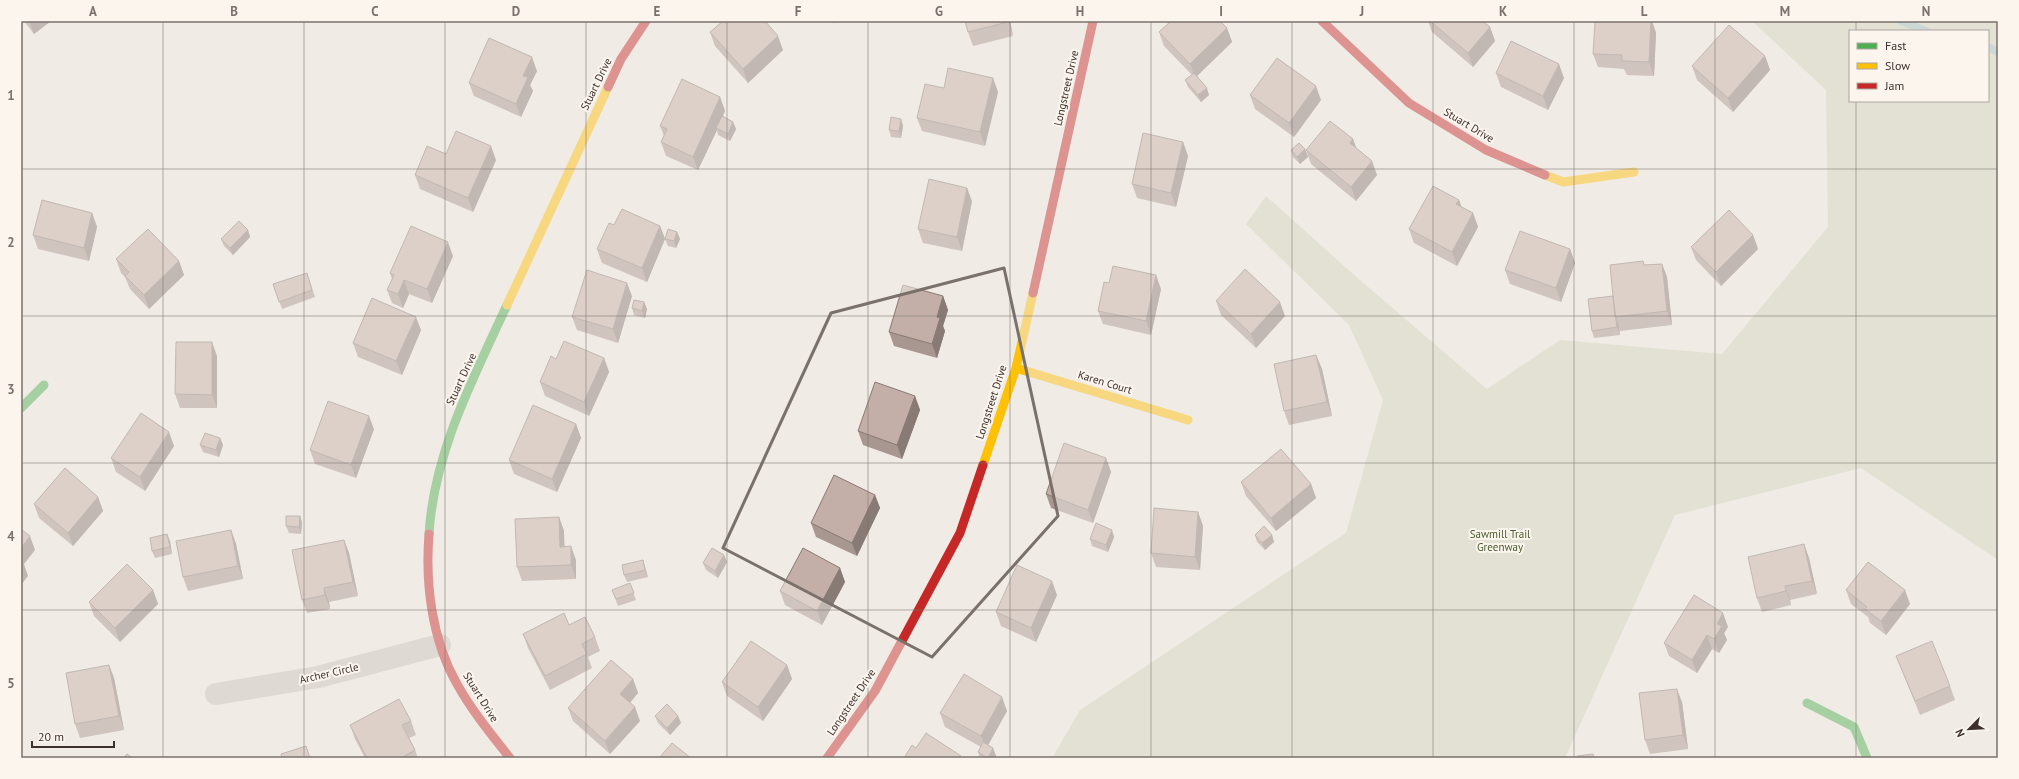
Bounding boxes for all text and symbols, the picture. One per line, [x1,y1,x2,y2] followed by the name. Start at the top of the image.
[89,3,97,20] text: A
[230,3,238,20] text: B
[371,3,379,20] text: C
[512,3,520,20] text: D
[654,3,661,20] text: E
[795,3,802,20] text: F
[935,3,943,20] text: G
[1076,3,1084,20] text: H
[1219,3,1223,20] text: I
[1359,3,1364,20] text: J
[1499,3,1507,20] text: K
[1641,3,1648,20] text: L
[1780,3,1790,20] text: M
[1922,3,1930,20] text: N
[1849,30,1989,102] legend
[1885,38,1906,53] text: Fast
[1050,48,1082,127] street label: Longstreet Drive
[577,55,615,112] street label: Stuart Drive
[1885,58,1910,73] text: Slow
[1884,78,1904,93] text: Jam
[7,87,15,104] text: 1
[1441,104,1497,146] street label: Stuart Drive
[7,234,15,251] text: 2
[443,350,479,407] street label: Stuart Drive
[972,363,1010,441] street label: Longstreet Drive
[1076,367,1134,397] street label: Karen Court
[7,381,15,398] text: 3
[1470,527,1531,554] park label: Sawmill Trail Greenway
[7,528,15,545] text: 4
[298,659,360,687] street label: Archer Circle
[824,666,879,738] street label: Longstreet Drive
[460,669,502,725] street label: Stuart Drive
[7,675,15,692] text: 5
[1949,709,1989,749] north arrow
[32,723,114,749] scale bar
[1952,727,1968,739] text: N
[38,729,64,744] text: 20 m

